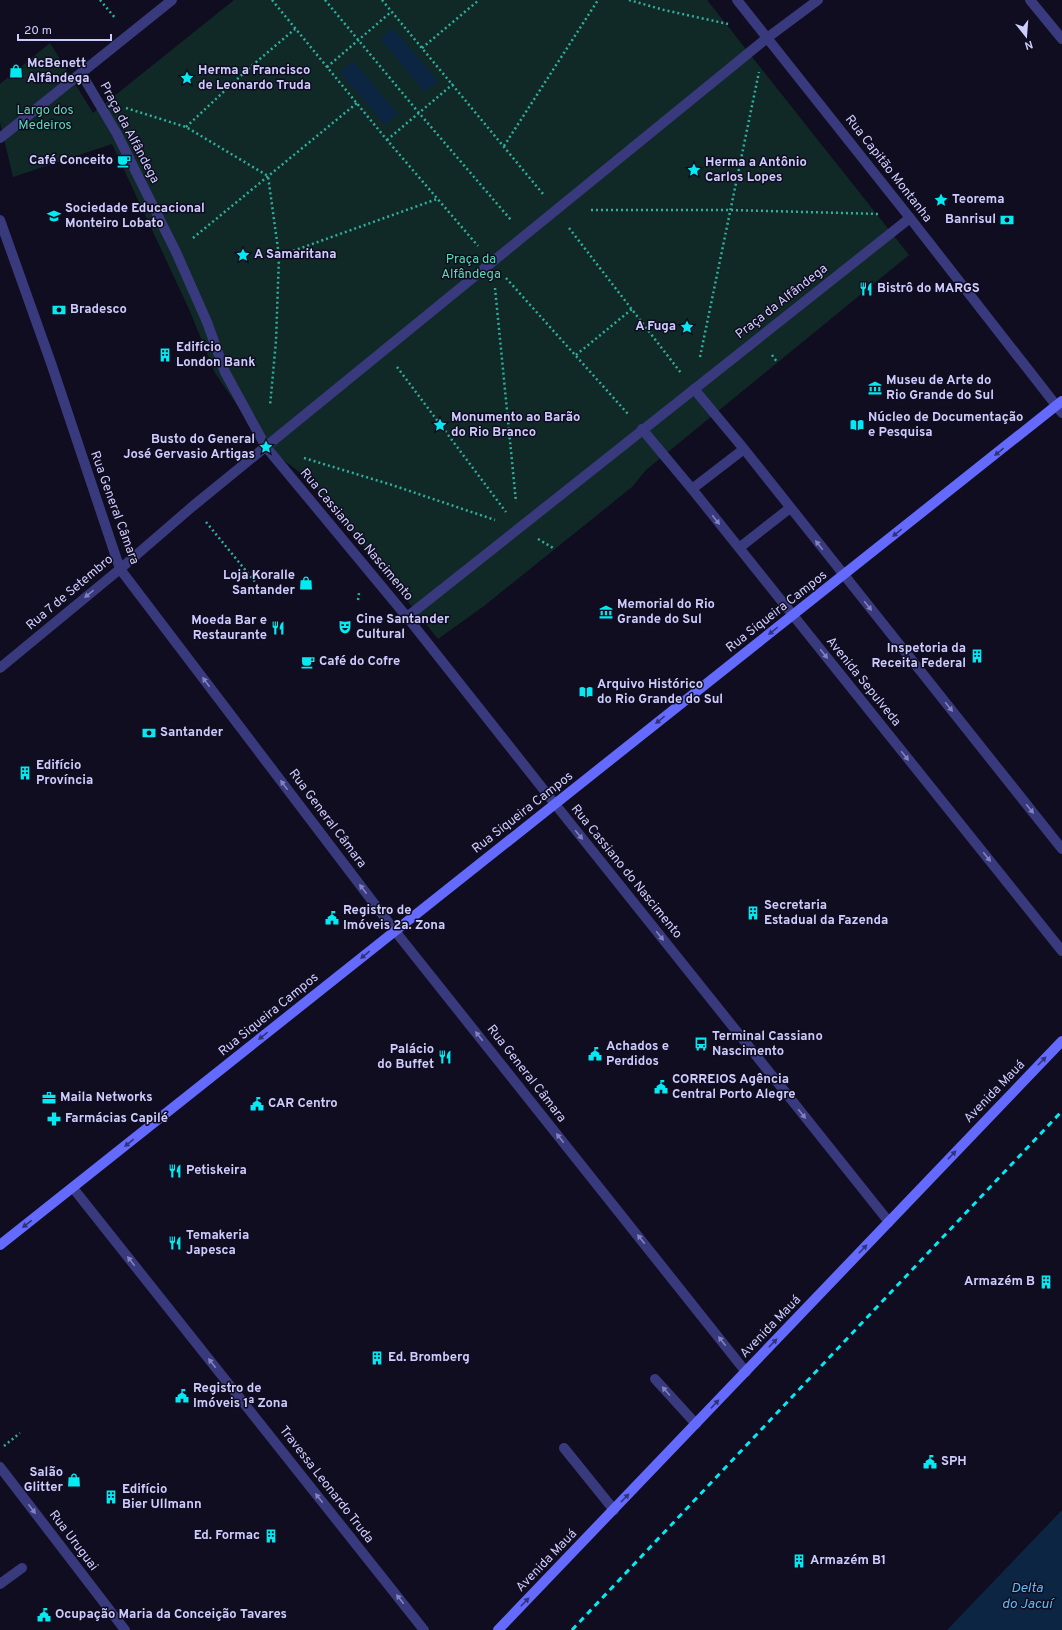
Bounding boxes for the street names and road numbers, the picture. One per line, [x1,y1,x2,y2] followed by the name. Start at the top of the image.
[95,80,163,186] street label: Praça da Alfândega
[841,112,935,226] street label: Rua Capitão Montanha
[733,261,831,343] street label: Praça da Alfândega
[86,449,142,567] street label: Rua General Câmara
[296,466,416,604] street label: Rua Cassiano do Nascimento
[23,552,117,634] street label: Rua 7 de Setembro
[723,568,831,656] street label: Rua Siqueira Campos
[822,634,904,730] street label: Avenida Sepulveda
[285,766,369,872] street label: Rua General Câmara
[469,769,577,857] street label: Rua Siqueira Campos
[567,802,685,942] street label: Rua Cassiano do Nascimento
[216,970,322,1060] street label: Rua Siqueira Campos
[483,1022,569,1126] street label: Rua General Câmara
[961,1057,1029,1127] street label: Avenida Mauá
[737,1292,805,1362] street label: Avenida Mauá
[275,1423,377,1547] street label: Travessa Leonardo Truda
[45,1508,101,1574] street label: Rua Uruguai
[513,1526,581,1596] street label: Avenida Mauá

